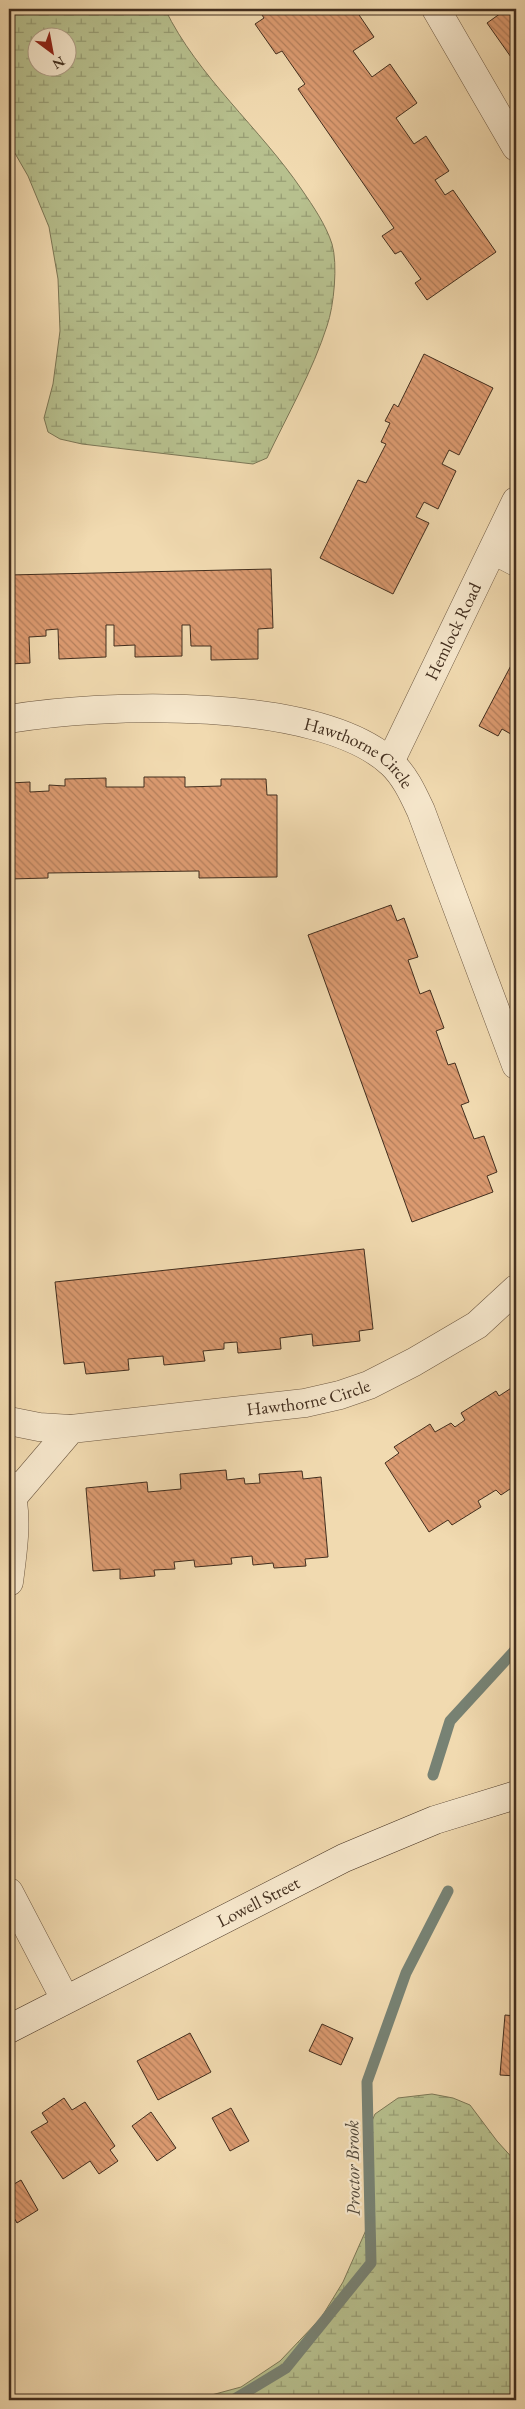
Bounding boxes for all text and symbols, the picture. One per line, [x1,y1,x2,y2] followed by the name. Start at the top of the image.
[28,28,78,78] north arrow
[49,52,68,74] text: N
[419,578,486,684] street label: Hemlock Road
[302,712,419,792] street label: Hawthorne Circle
[245,1374,373,1420] street label: Hawthorne Circle
[213,1870,304,1932] street label: Lowell Street
[339,2120,366,2216] water label: Proctor Brook

